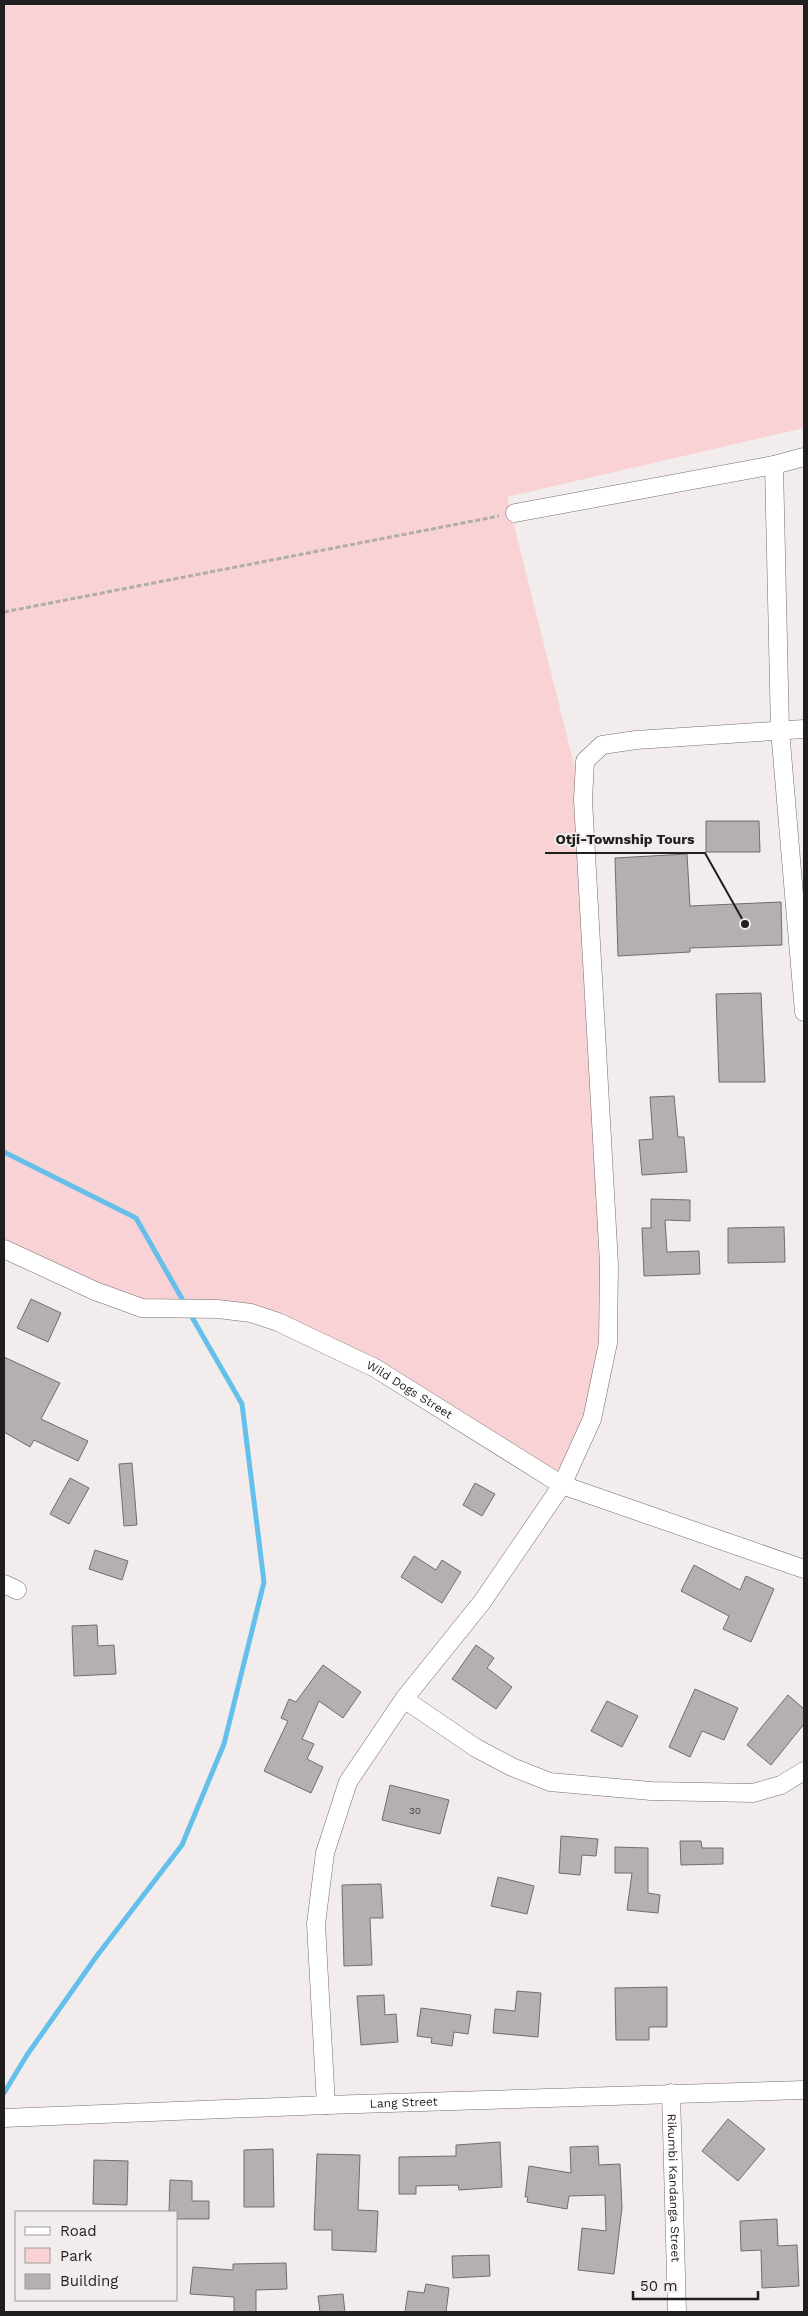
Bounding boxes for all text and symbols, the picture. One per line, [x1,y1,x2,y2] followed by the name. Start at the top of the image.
[545,824,705,853] callout: Otji-Township Tours
[555,831,695,847] text: Otji-Township Tours
[364,1358,455,1422] street label: Wild Dogs Street
[409,1805,421,1816] house number: 30
[369,2094,438,2111] street label: Lang Street
[665,2114,683,2262] street label: Rikumbi Kandanga Street
[15,2211,178,2301] legend
[60,2222,97,2240] text: Road
[60,2247,93,2265] text: Park
[633,2268,758,2300] scale bar
[60,2272,118,2290] text: Building
[640,2277,677,2295] text: 50 m

